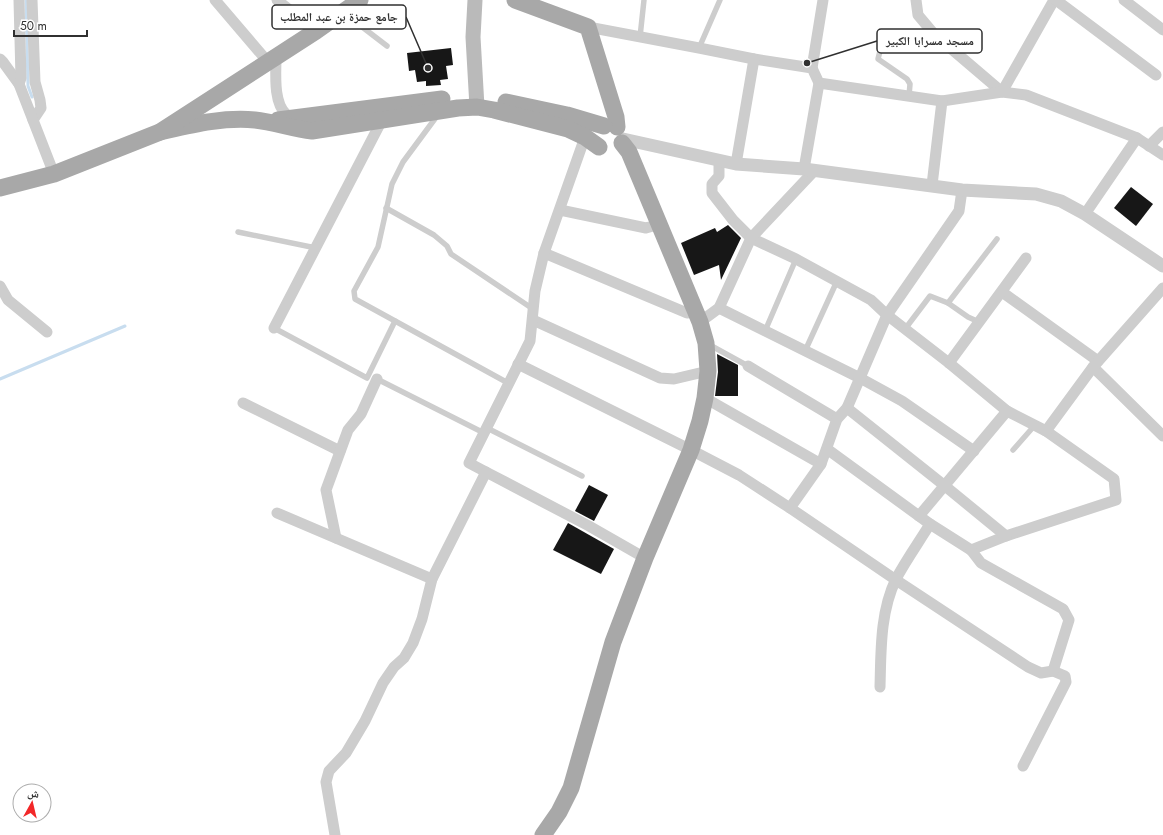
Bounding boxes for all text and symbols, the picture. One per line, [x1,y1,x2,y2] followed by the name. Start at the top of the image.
[272,5,406,29] callout: جامع حمزة بن عبد المطلب
[280,8,398,26] text: جامع حمزة بن عبد المطلب
[14,12,87,38] scale bar
[20,17,47,35] text: 50 m
[877,29,982,53] callout: مسجد مسرابا الكبير
[885,32,974,50] text: مسجد مسرابا الكبير
[12,783,52,823] north arrow
[26,784,41,802] text: ش

